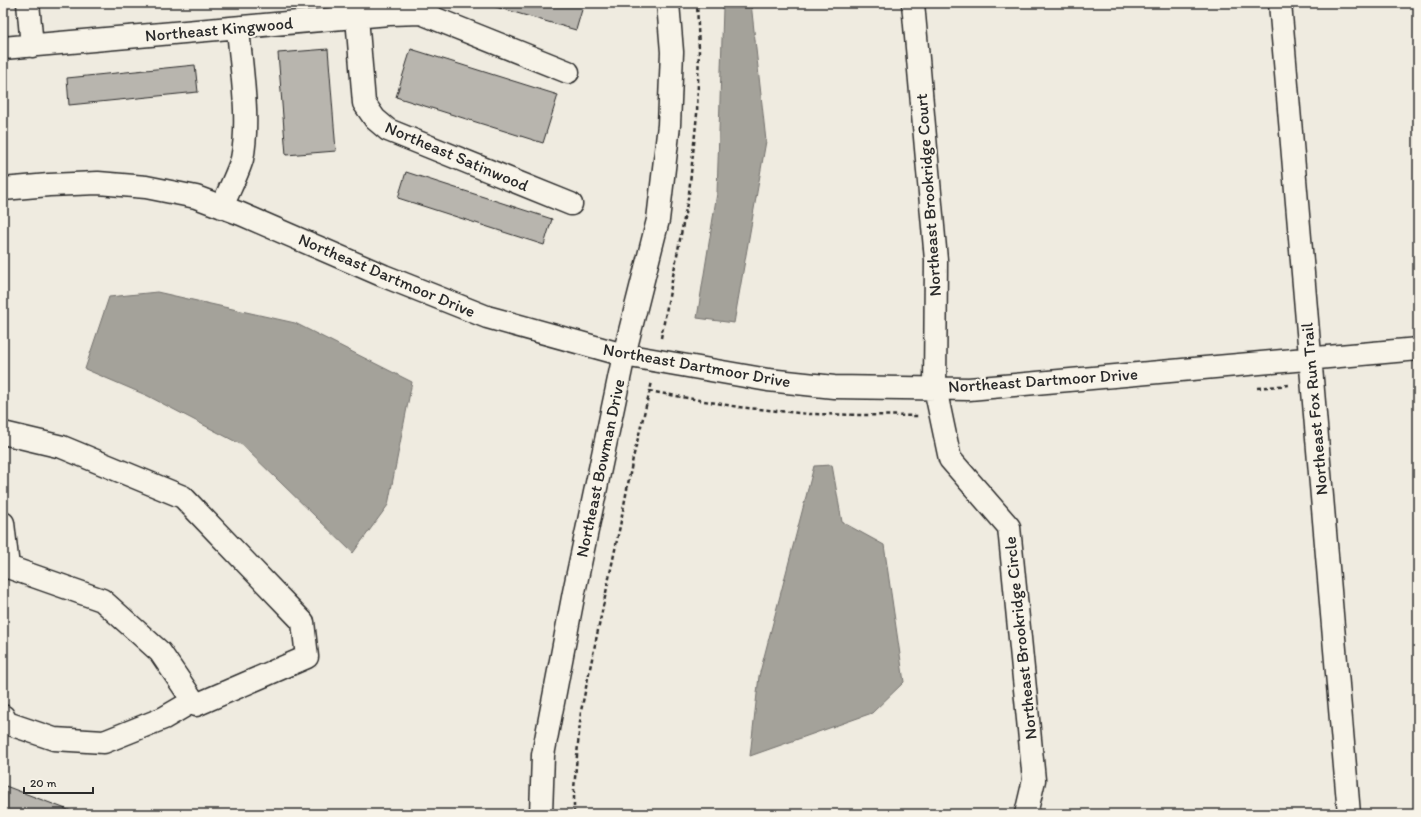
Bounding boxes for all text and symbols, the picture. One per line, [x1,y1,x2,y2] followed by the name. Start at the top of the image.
[144,12,295,45] street label: Northeast Kingwood
[911,93,945,297] street label: Northeast Brookridge Court
[382,117,532,196] street label: Northeast Satinwood
[296,229,478,321] street label: Northeast Dartmoor Drive
[1296,322,1332,496] street label: Northeast Fox Run Trail
[602,339,792,391] street label: Northeast Dartmoor Drive
[948,363,1138,397] street label: Northeast Dartmoor Drive
[571,377,629,559] street label: Northeast Bowman Drive
[999,535,1041,741] street label: Northeast Brookridge Circle
[24,769,93,795] scale bar
[30,776,57,790] text: 20 m

